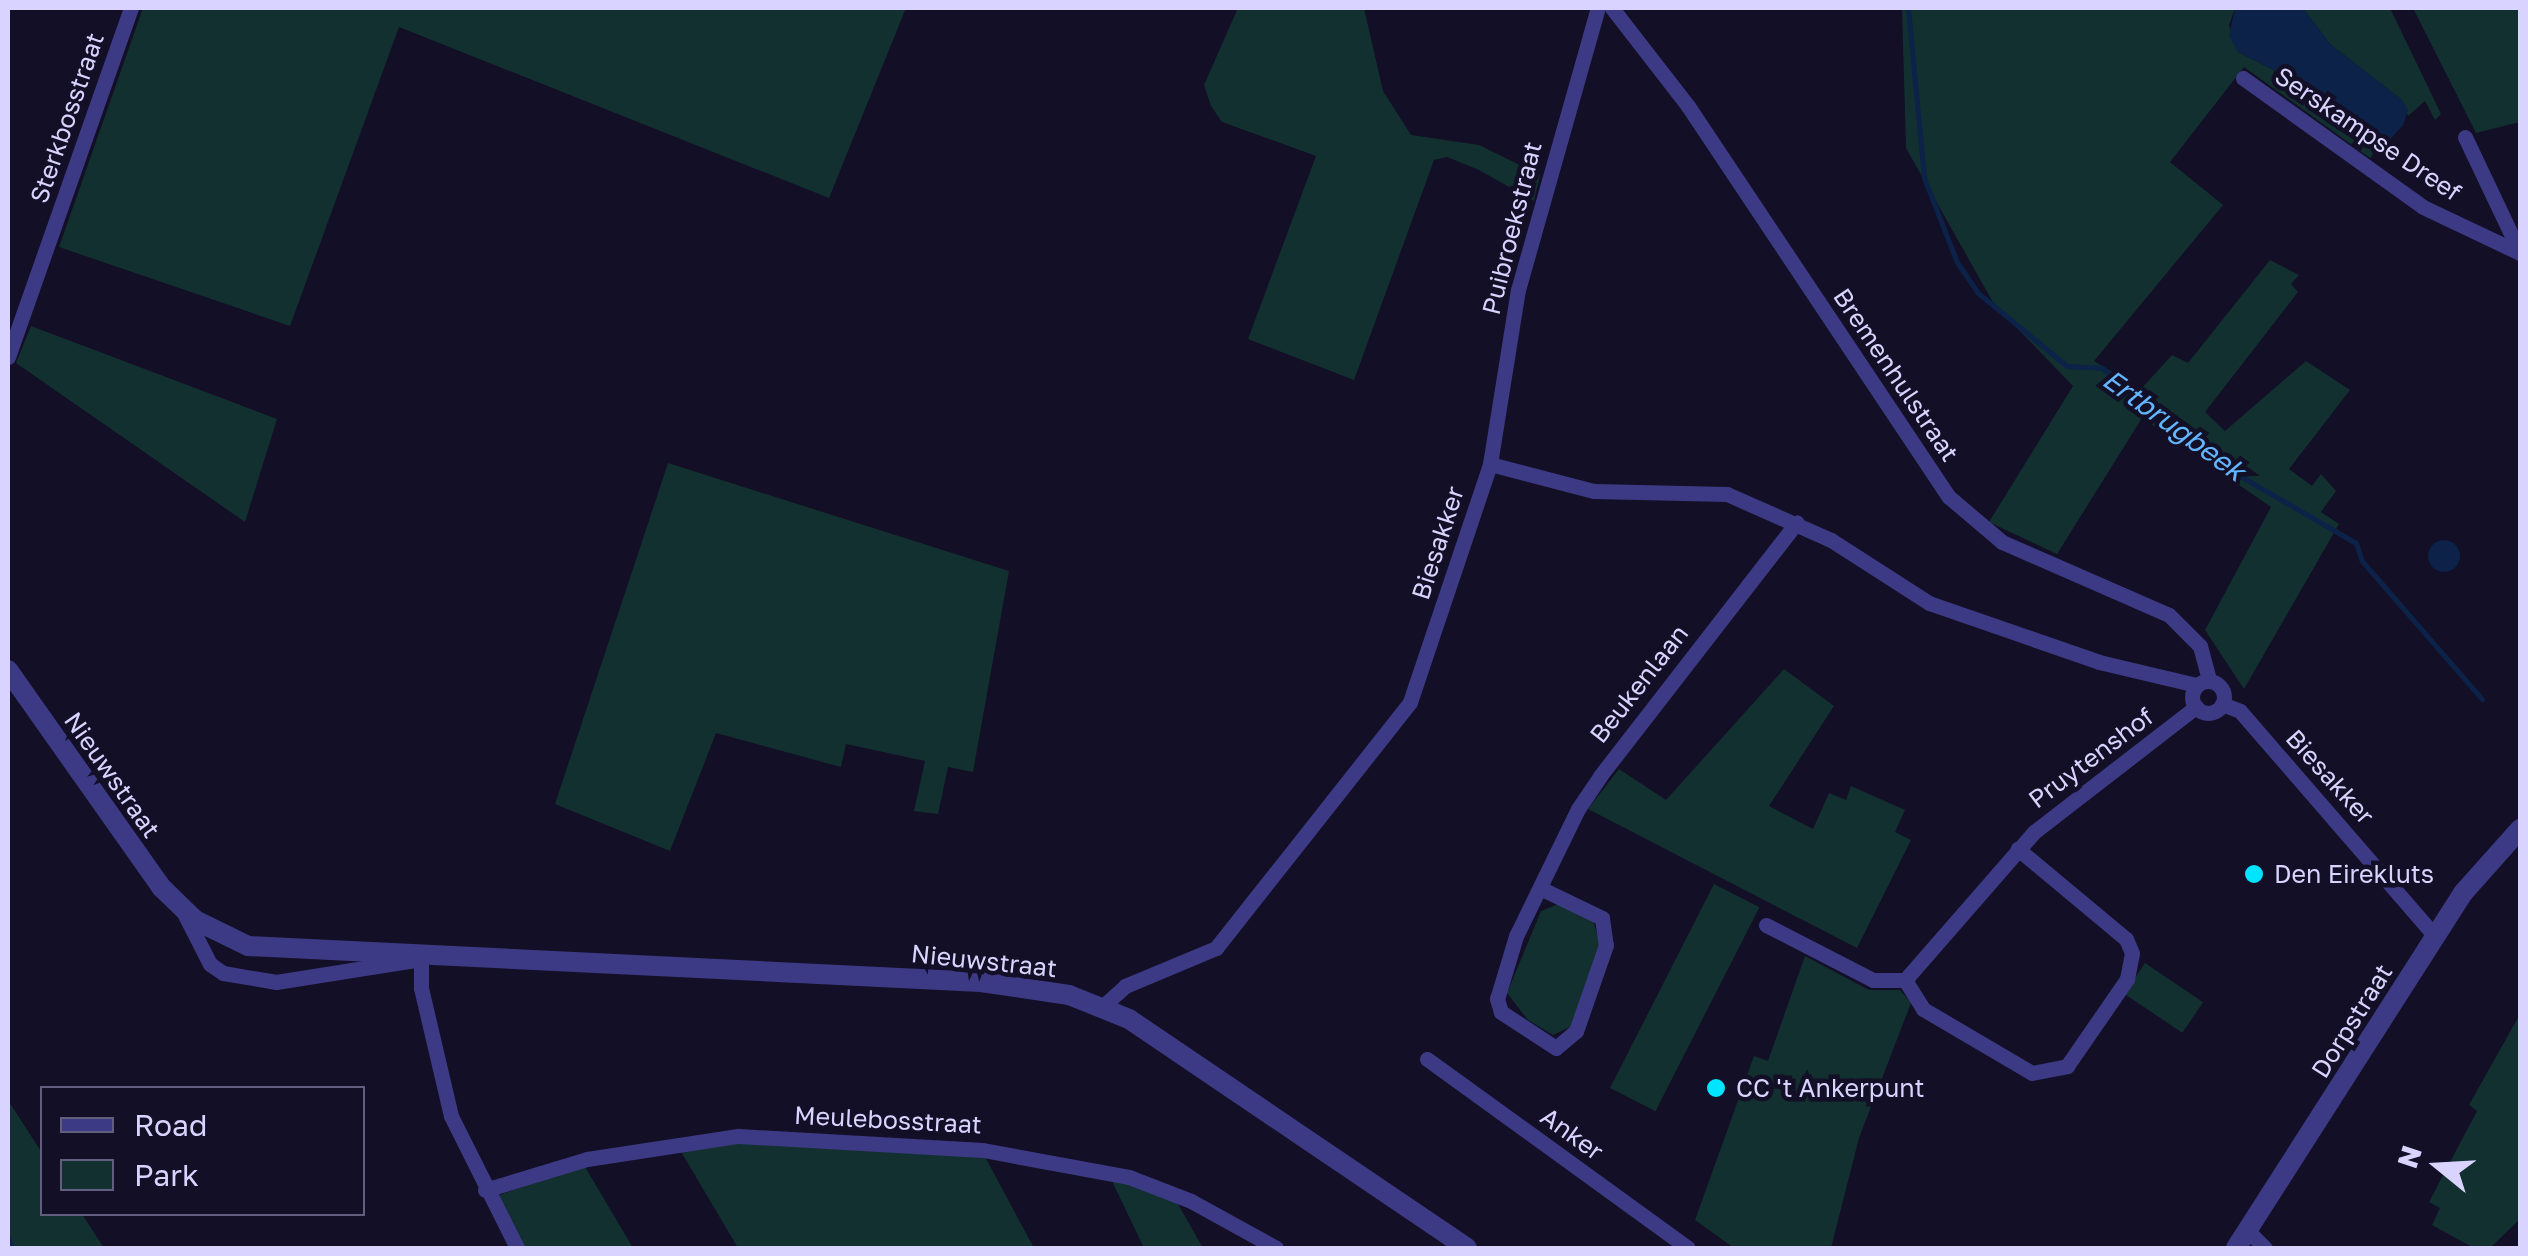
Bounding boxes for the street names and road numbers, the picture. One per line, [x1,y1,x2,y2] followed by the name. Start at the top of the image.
[24,29,110,207] street label: Sterkbosstraat
[2269,61,2467,207] street label: Serskampse Dreef
[1476,138,1548,318] street label: Puibroekstraat
[1827,283,1965,467] street label: Bremenhulstraat
[1406,483,1470,603] street label: Biesakker
[1584,619,1694,749] street label: Beukenlaan
[2023,701,2159,815] street label: Pruytenshof
[58,706,166,844] street label: Nieuwstraat
[2280,723,2380,831] street label: Biesakker
[910,938,1058,984] street label: Nieuwstraat
[2305,959,2399,1083] street label: Dorpstraat
[793,1100,983,1140] street label: Meulebosstraat
[1535,1101,1609,1167] street label: Anker

